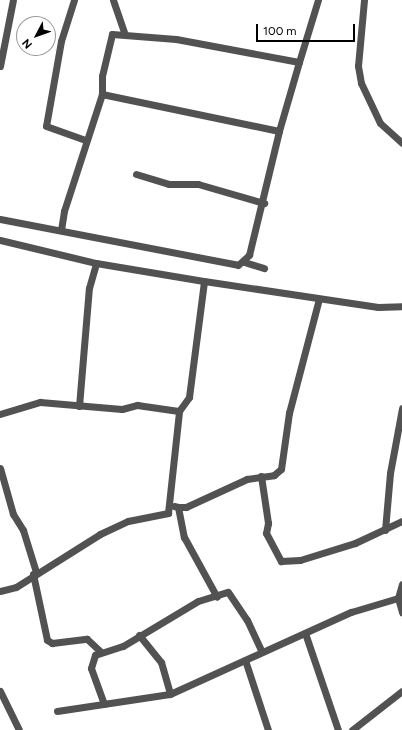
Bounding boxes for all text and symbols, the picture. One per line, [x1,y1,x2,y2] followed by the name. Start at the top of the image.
[16,16,56,56] north arrow
[258,16,357,42] scale bar
[263,24,297,38] text: 100 m
[20,36,35,51] text: N

